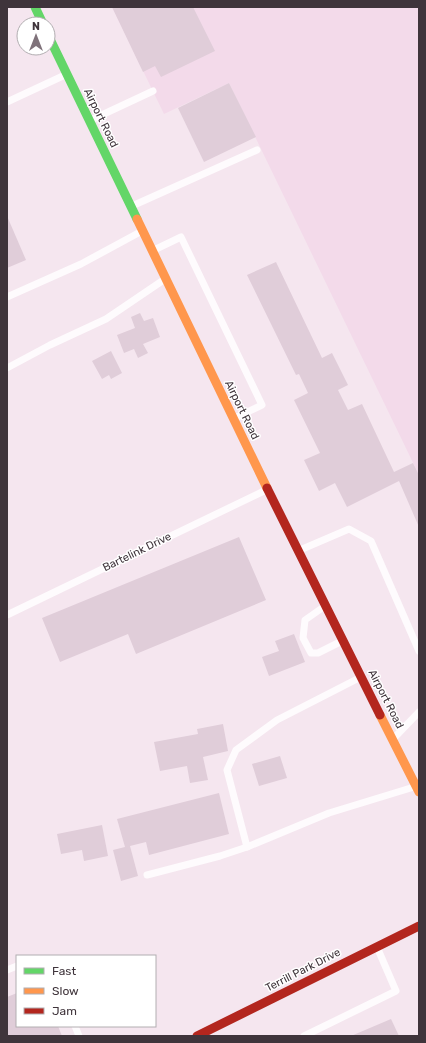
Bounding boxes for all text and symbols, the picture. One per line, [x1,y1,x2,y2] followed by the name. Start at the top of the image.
[16,16,56,56] north arrow
[32,20,40,33] text: N
[81,86,121,150] street label: Airport Road
[222,378,262,442] street label: Airport Road
[101,530,173,574] street label: Bartelink Drive
[366,667,406,731] street label: Airport Road
[263,945,343,995] street label: Terrill Park Drive
[16,955,156,1027] legend
[52,964,76,978] text: Fast
[52,984,79,998] text: Slow
[52,1004,77,1018] text: Jam

